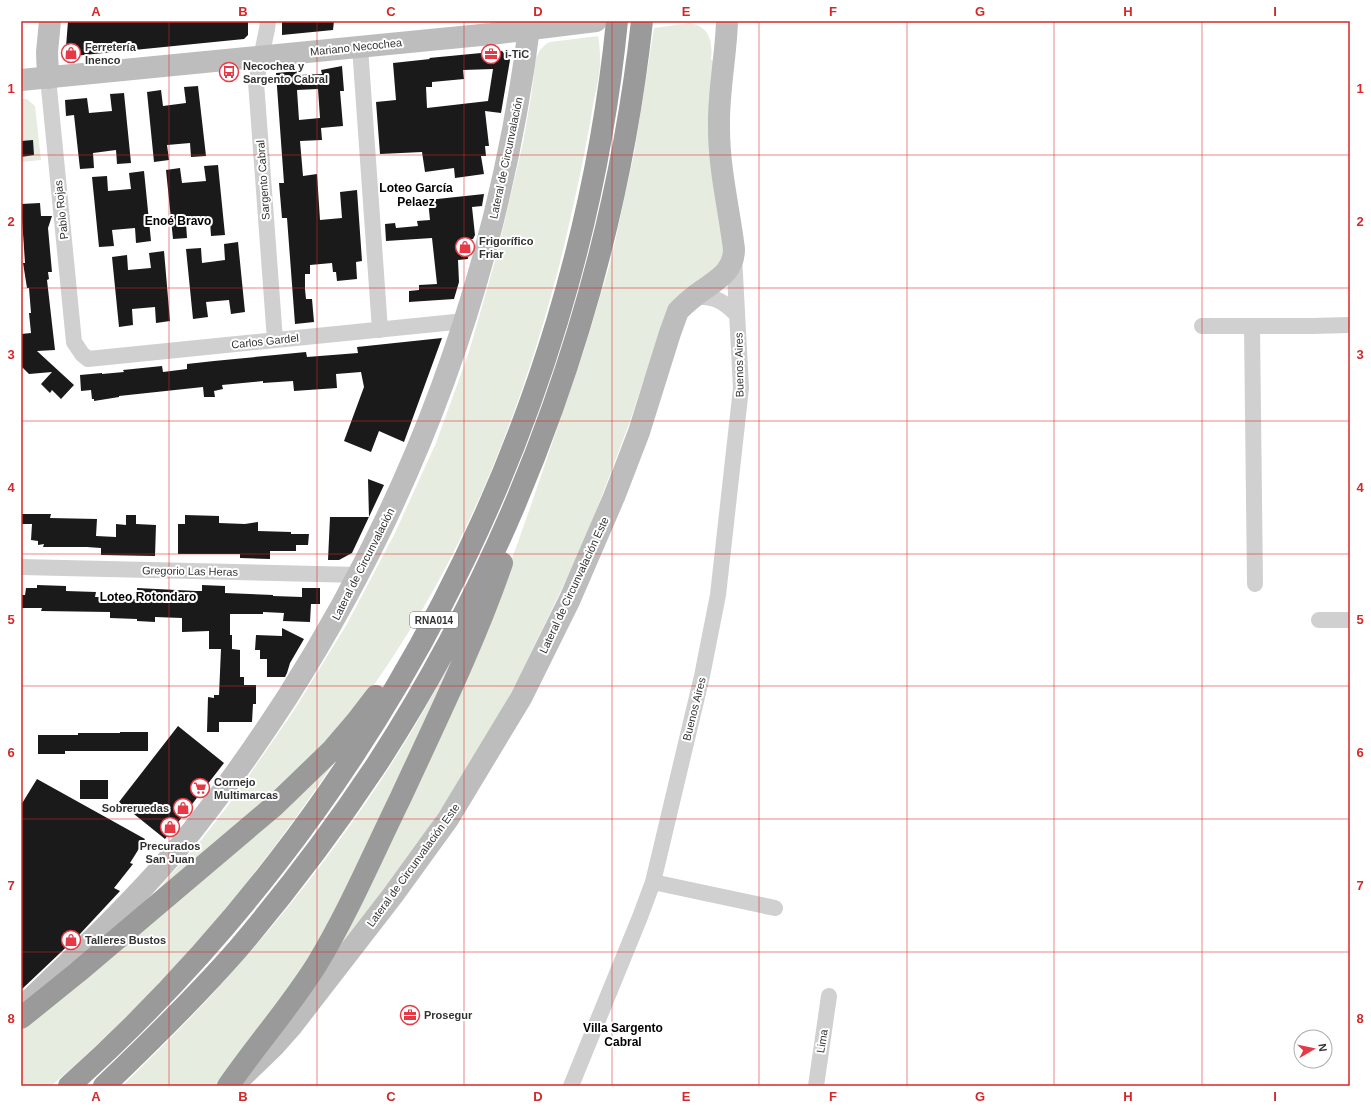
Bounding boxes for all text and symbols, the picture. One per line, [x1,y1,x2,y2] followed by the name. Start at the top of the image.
[91,4,101,19] text: A
[238,4,248,19] text: B
[386,4,396,19] text: C
[533,4,543,19] text: D
[682,4,691,19] text: E
[829,4,837,19] text: F
[975,4,985,19] text: G
[1123,4,1133,19] text: H
[1273,4,1277,19] text: I
[309,36,403,58] street label: Mariano Necochea
[85,41,137,66] place label: Ferretería Inenco
[60,42,82,64] shop icon: Ferretería Inenco
[480,43,502,65] office icon: i-TiC
[505,48,529,60] place label: i-TiC
[243,60,328,85] place label: Necochea y Sargento Cabral
[218,61,240,83] bus stop icon: Necochea y Sargento Cabral
[7,81,15,96] text: 1
[1356,81,1364,96] text: 1
[487,96,525,220] street label: Lateral de Circunvalación
[254,140,272,220] street label: Sargento Cabral
[52,179,70,240] street label: Pablo Rojas
[379,181,453,209] district label: Loteo García Pelaez
[7,214,15,229] text: 2
[145,214,211,228] district label: Enoé Bravo
[1356,214,1364,229] text: 2
[479,235,534,260] place label: Frigorífico Friar
[454,236,476,258] shop icon: Frigorífico Friar
[231,331,299,351] street label: Carlos Gardel
[732,332,746,398] street label: Buenos Aires
[7,347,15,362] text: 3
[1356,347,1364,362] text: 3
[7,480,15,495] text: 4
[1356,480,1364,495] text: 4
[329,506,397,622] street label: Lateral de Circunvalación
[537,515,611,655] street label: Lateral de Circunvalación Este
[142,564,239,578] street label: Gregorio Las Heras
[100,590,196,604] district label: Loteo Rotondaro
[7,612,15,627] text: 5
[410,612,458,628] road number: RNA014
[1356,612,1364,627] text: 5
[680,676,708,742] street label: Buenos Aires
[7,745,15,760] text: 6
[1356,745,1364,760] text: 6
[214,776,278,801] place label: Cornejo Multimarcas
[189,777,211,799] supermarket icon: Cornejo Multimarcas
[172,797,194,819] shop icon: Sobreruedas
[364,801,462,929] street label: Lateral de Circunvalación Este
[102,802,169,814] place label: Sobreruedas
[159,816,181,838] shop icon: Precurados San Juan
[140,840,200,865] place label: Precurados San Juan
[7,878,15,893] text: 7
[1356,878,1364,893] text: 7
[60,929,82,951] shop icon: Talleres Bustos
[85,934,166,946] place label: Talleres Bustos
[399,1004,421,1026] office icon: Prosegur
[424,1009,473,1021] place label: Prosegur
[7,1011,15,1026] text: 8
[1356,1011,1364,1026] text: 8
[583,1021,663,1049] district label: Villa Sargento Cabral
[814,1027,830,1054] street label: Lima
[1293,1029,1333,1069] north arrow
[1316,1043,1329,1052] text: N
[91,1089,101,1104] text: A
[238,1089,248,1104] text: B
[386,1089,396,1104] text: C
[533,1089,543,1104] text: D
[682,1089,691,1104] text: E
[829,1089,837,1104] text: F
[975,1089,985,1104] text: G
[1123,1089,1133,1104] text: H
[1273,1089,1277,1104] text: I

